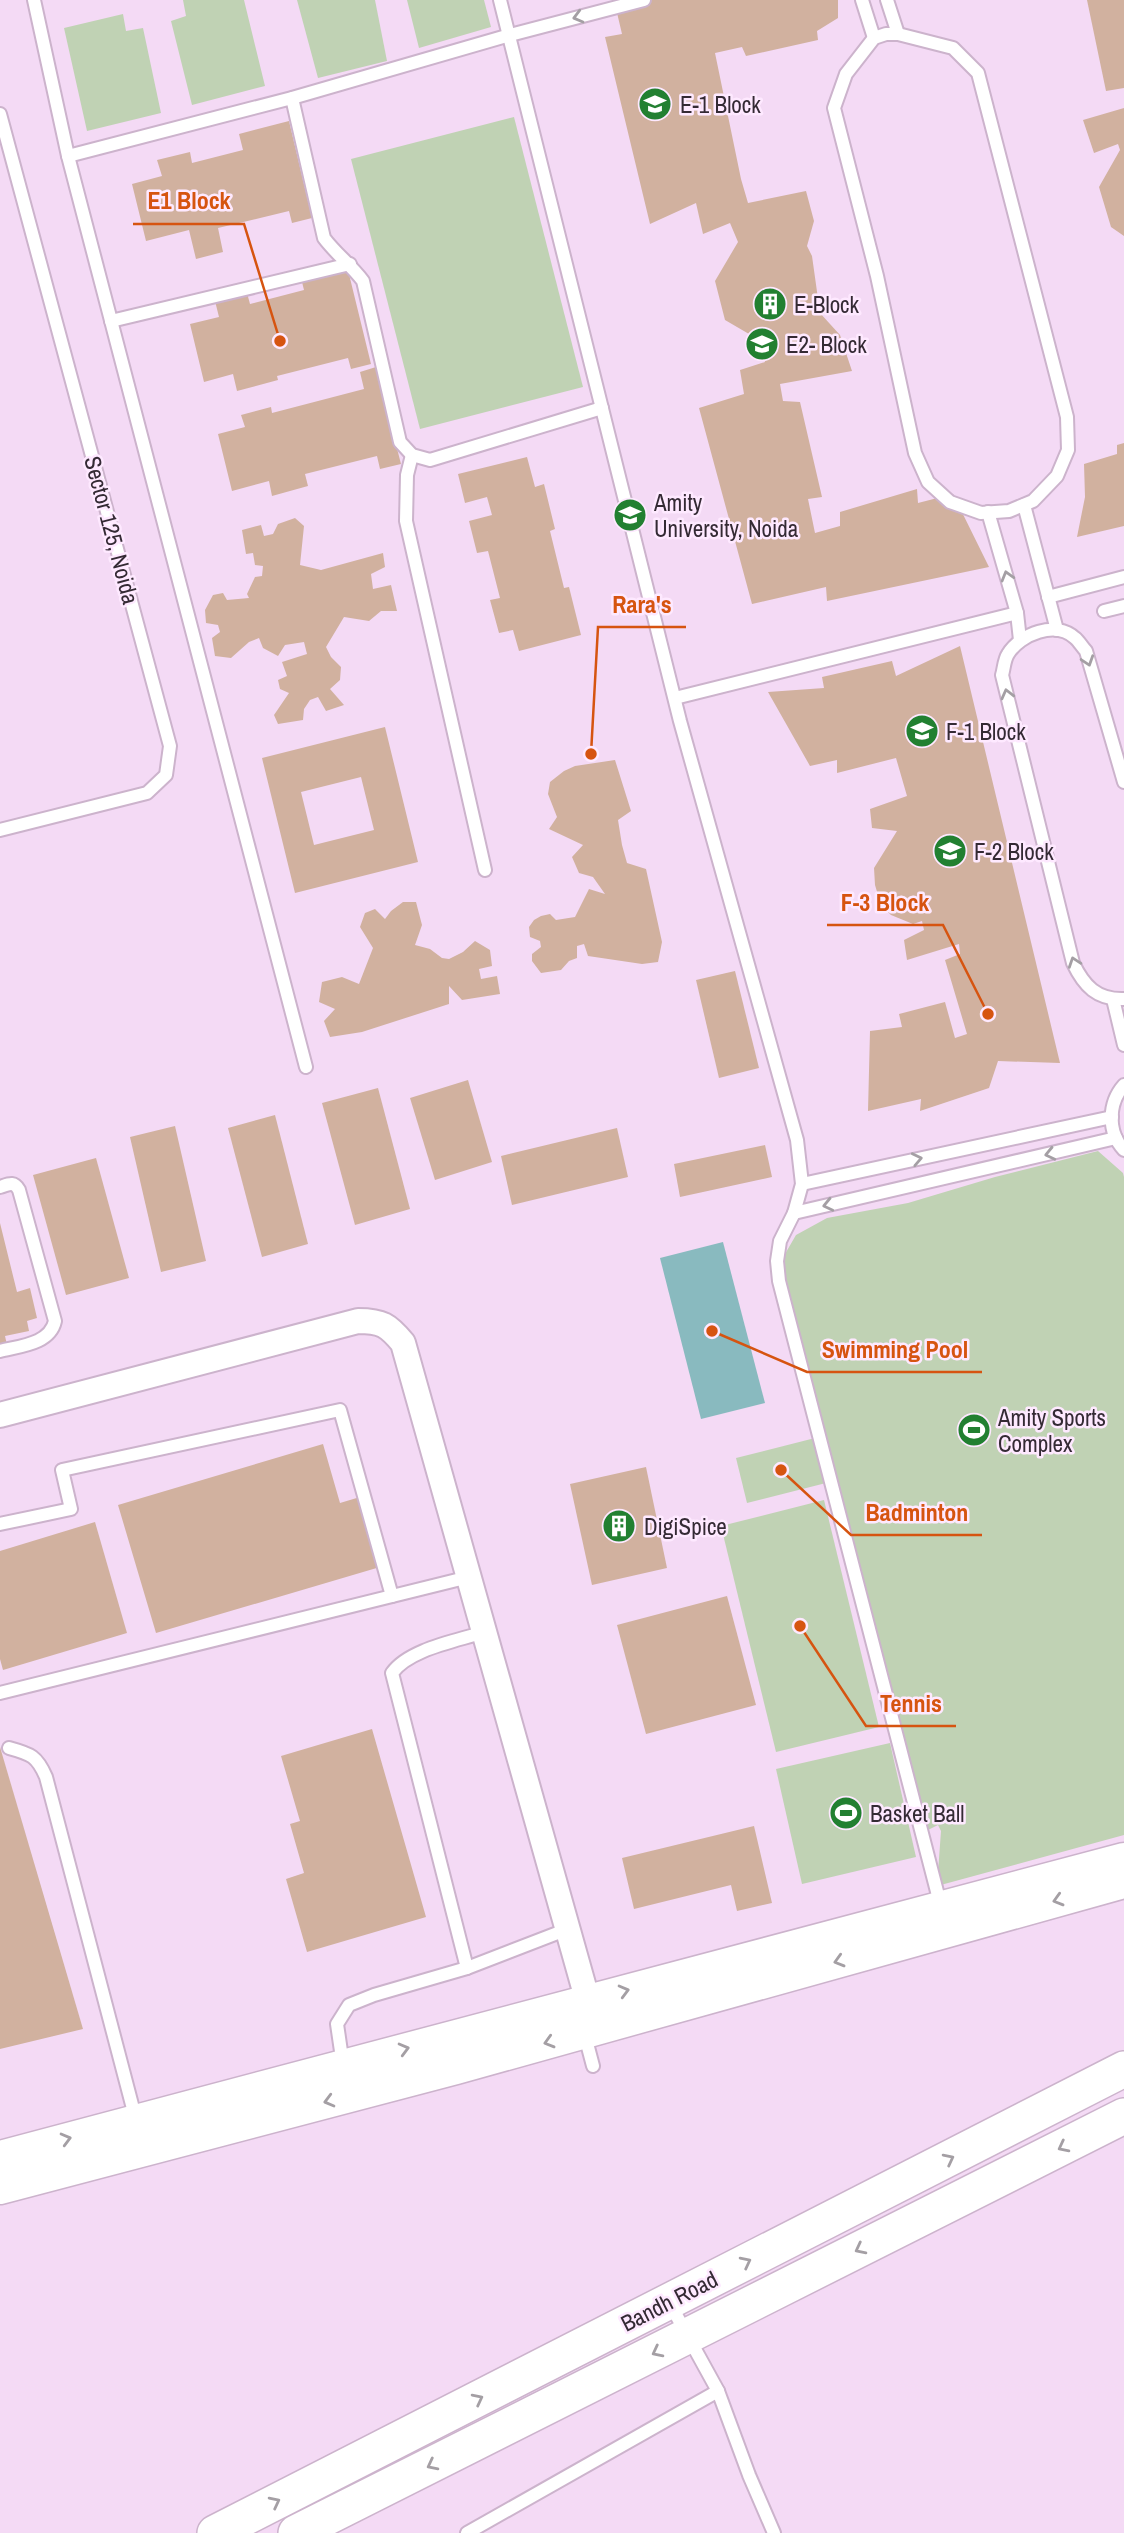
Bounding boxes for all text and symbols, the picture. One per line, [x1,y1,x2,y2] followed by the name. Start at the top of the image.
[572,9,584,23] one-way arrow
[636,85,674,123] school or university icon: E-1 Block
[680,89,761,120] place label: E-1 Block
[133,179,244,224] callout: E1 Block
[147,184,231,216] text: E1 Block
[751,285,789,323] building icon: E-Block
[794,289,860,320] place label: E-Block
[743,325,781,363] school or university icon: E2- Block
[786,329,867,360] place label: E2- Block
[77,453,147,608] street label: Sector 125, Noida
[653,487,799,544] place label: Amity University, Noida
[611,496,649,534] school or university icon: Amity University, Noida
[1000,570,1015,582] one-way arrow
[598,582,686,627] callout: Rara's
[612,588,672,620] text: Rara's
[1080,655,1095,667] one-way arrow
[1001,688,1015,700] one-way arrow
[903,712,941,750] school or university icon: F-1 Block
[946,716,1026,747] place label: F-1 Block
[931,832,969,870] school or university icon: F-2 Block
[974,836,1054,867] place label: F-2 Block
[827,880,943,925] callout: F-3 Block
[841,886,929,918] text: F-3 Block
[1068,957,1082,969] one-way arrow
[1044,1145,1056,1160] one-way arrow
[911,1153,923,1167] one-way arrow
[822,1197,834,1212] one-way arrow
[807,1327,982,1372] callout: Swimming Pool
[822,1333,968,1365] text: Swimming Pool
[997,1402,1106,1459] place label: Amity Sports Complex
[955,1411,993,1449] sports icon: Amity Sports Complex
[851,1490,982,1535] callout: Badminton
[866,1496,968,1528] text: Badminton
[600,1507,638,1545] building icon: DigiSpice
[644,1511,727,1542] place label: DigiSpice
[866,1681,956,1726] callout: Tennis
[880,1687,942,1719] text: Tennis
[827,1794,865,1832] sports icon: Basket Ball
[870,1798,964,1829] place label: Basket Ball
[1052,1892,1064,1907] one-way arrow
[833,1953,845,1968] one-way arrow
[618,1984,630,1999] one-way arrow
[543,2033,555,2048] one-way arrow
[398,2042,410,2057] one-way arrow
[324,2093,336,2107] one-way arrow
[60,2133,72,2147] one-way arrow
[1058,2138,1070,2152] one-way arrow
[942,2153,954,2167] one-way arrow
[855,2241,867,2255] one-way arrow
[739,2257,751,2270] one-way arrow
[615,2263,723,2339] street label: Bandh Road
[652,2343,664,2357] one-way arrow
[471,2393,483,2407] one-way arrow
[427,2456,439,2470] one-way arrow
[268,2497,280,2510] one-way arrow

